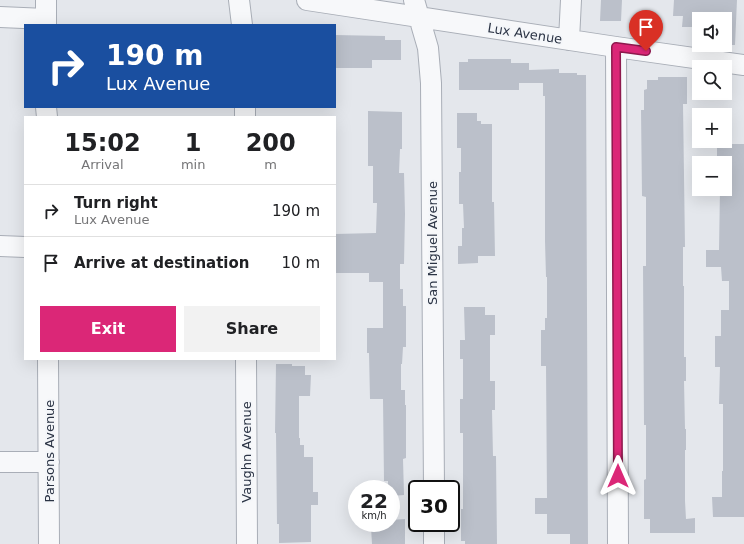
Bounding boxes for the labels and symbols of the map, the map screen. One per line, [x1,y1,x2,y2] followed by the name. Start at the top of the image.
[629,10,663,51] pin
[487,20,563,47] street label: Lux Avenue
[425,181,440,305] street label: San Miguel Avenue
[42,400,57,502] street label: Parsons Avenue
[239,401,254,503] street label: Vaughn Avenue
[597,455,639,497] position arrow
[408,480,460,532] speed limit sign: 30

